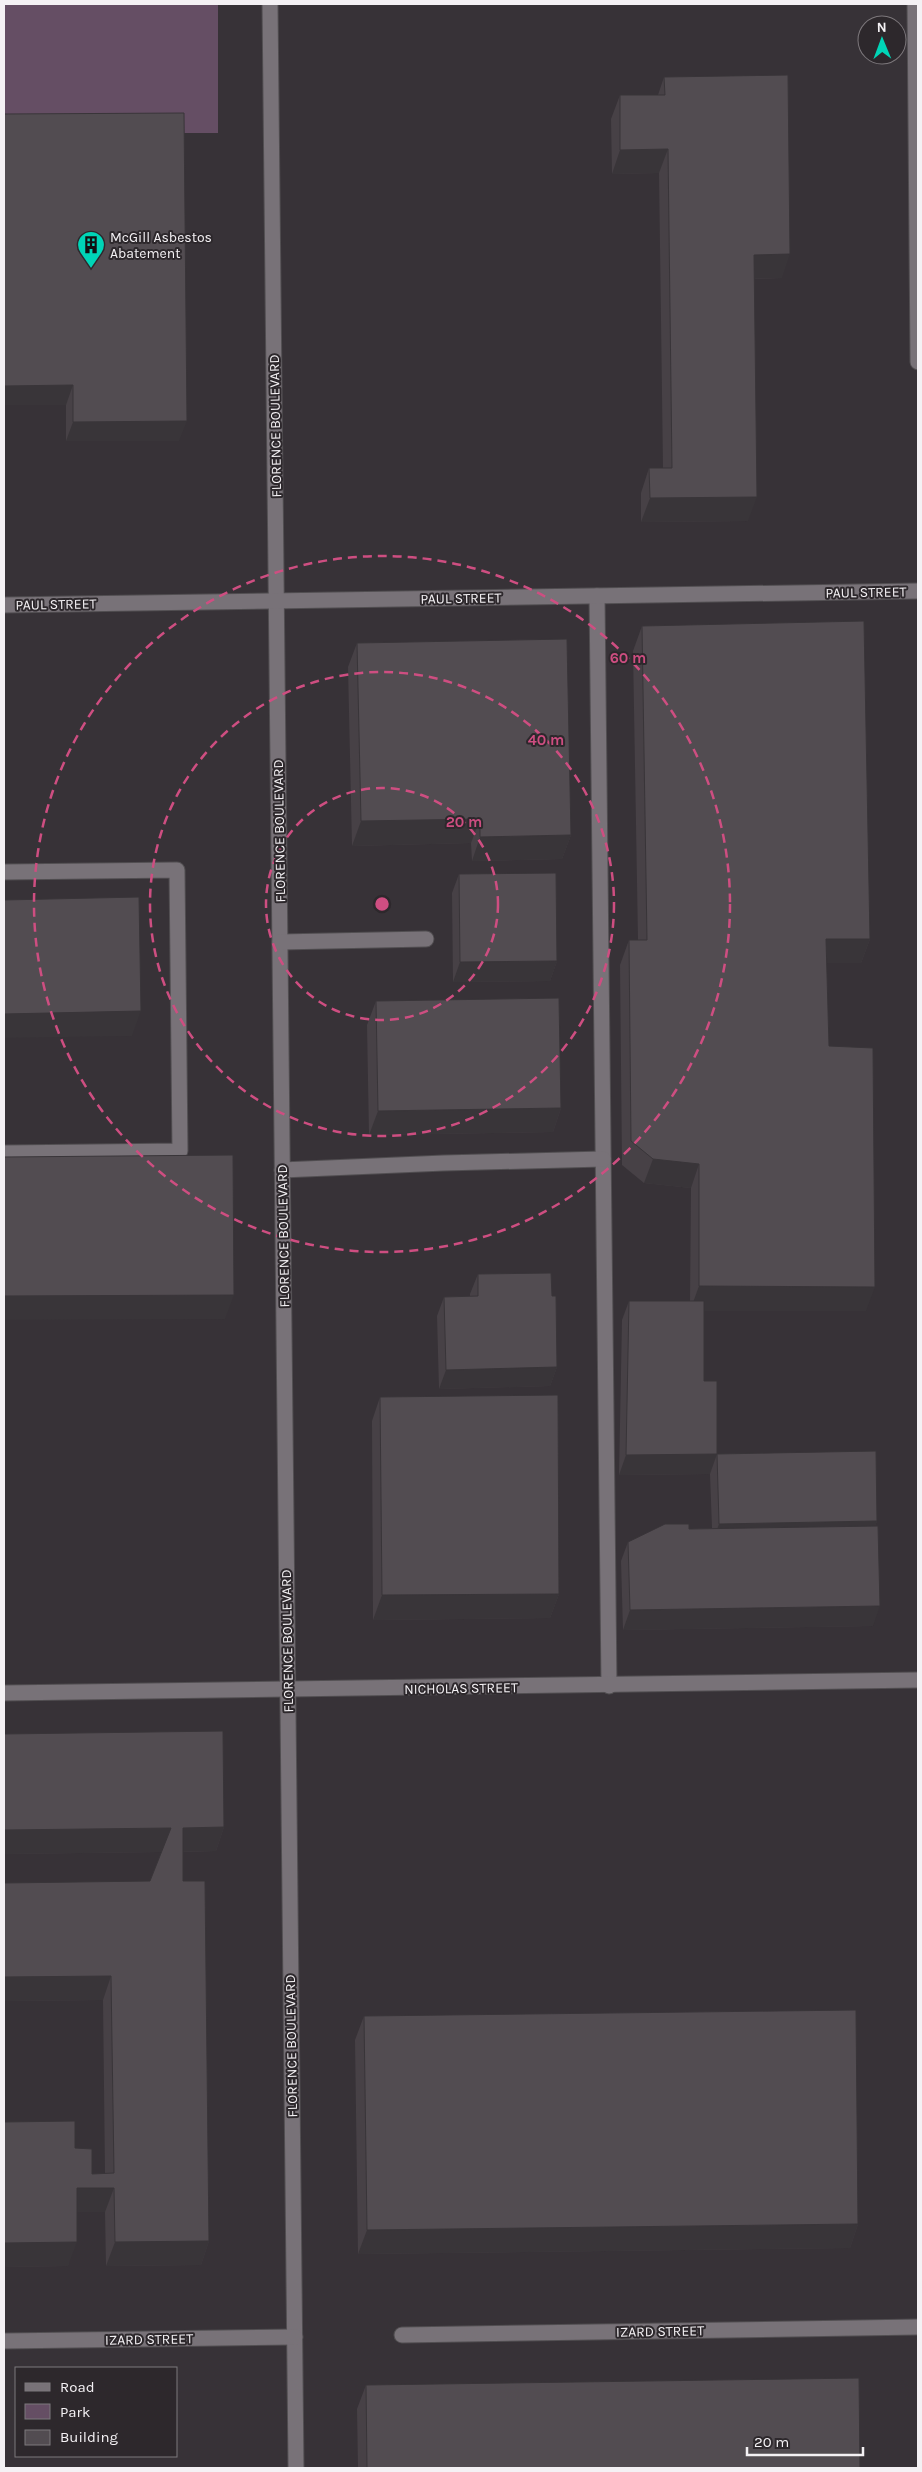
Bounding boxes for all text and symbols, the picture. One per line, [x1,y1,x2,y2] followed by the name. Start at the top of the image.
[857,15,907,65] north arrow
[877,19,887,36] text: N
[110,229,212,262] place label: McGill Asbestos Abatement
[76,230,106,269] building icon: McGill Asbestos Abatement
[266,354,285,498] street label: FLORENCE BOULEVARD
[825,583,907,602] street label: PAUL STREET
[420,589,502,608] street label: PAUL STREET
[15,595,97,614] street label: PAUL STREET
[610,649,646,667] text: 60 m
[528,731,564,749] text: 40 m
[270,759,289,903] street label: FLORENCE BOULEVARD
[446,813,482,831] text: 20 m
[373,895,391,913] centre of rings
[274,1164,293,1308] street label: FLORENCE BOULEVARD
[278,1569,297,1713] street label: FLORENCE BOULEVARD
[404,1679,518,1698] street label: NICHOLAS STREET
[282,1974,301,2118] street label: FLORENCE BOULEVARD
[616,2322,704,2341] street label: IZARD STREET
[105,2330,193,2349] street label: IZARD STREET
[15,2367,178,2457] legend
[60,2378,95,2396] text: Road
[60,2403,90,2421] text: Park
[747,2424,863,2456] scale bar
[60,2428,118,2446] text: Building
[754,2433,789,2451] text: 20 m

